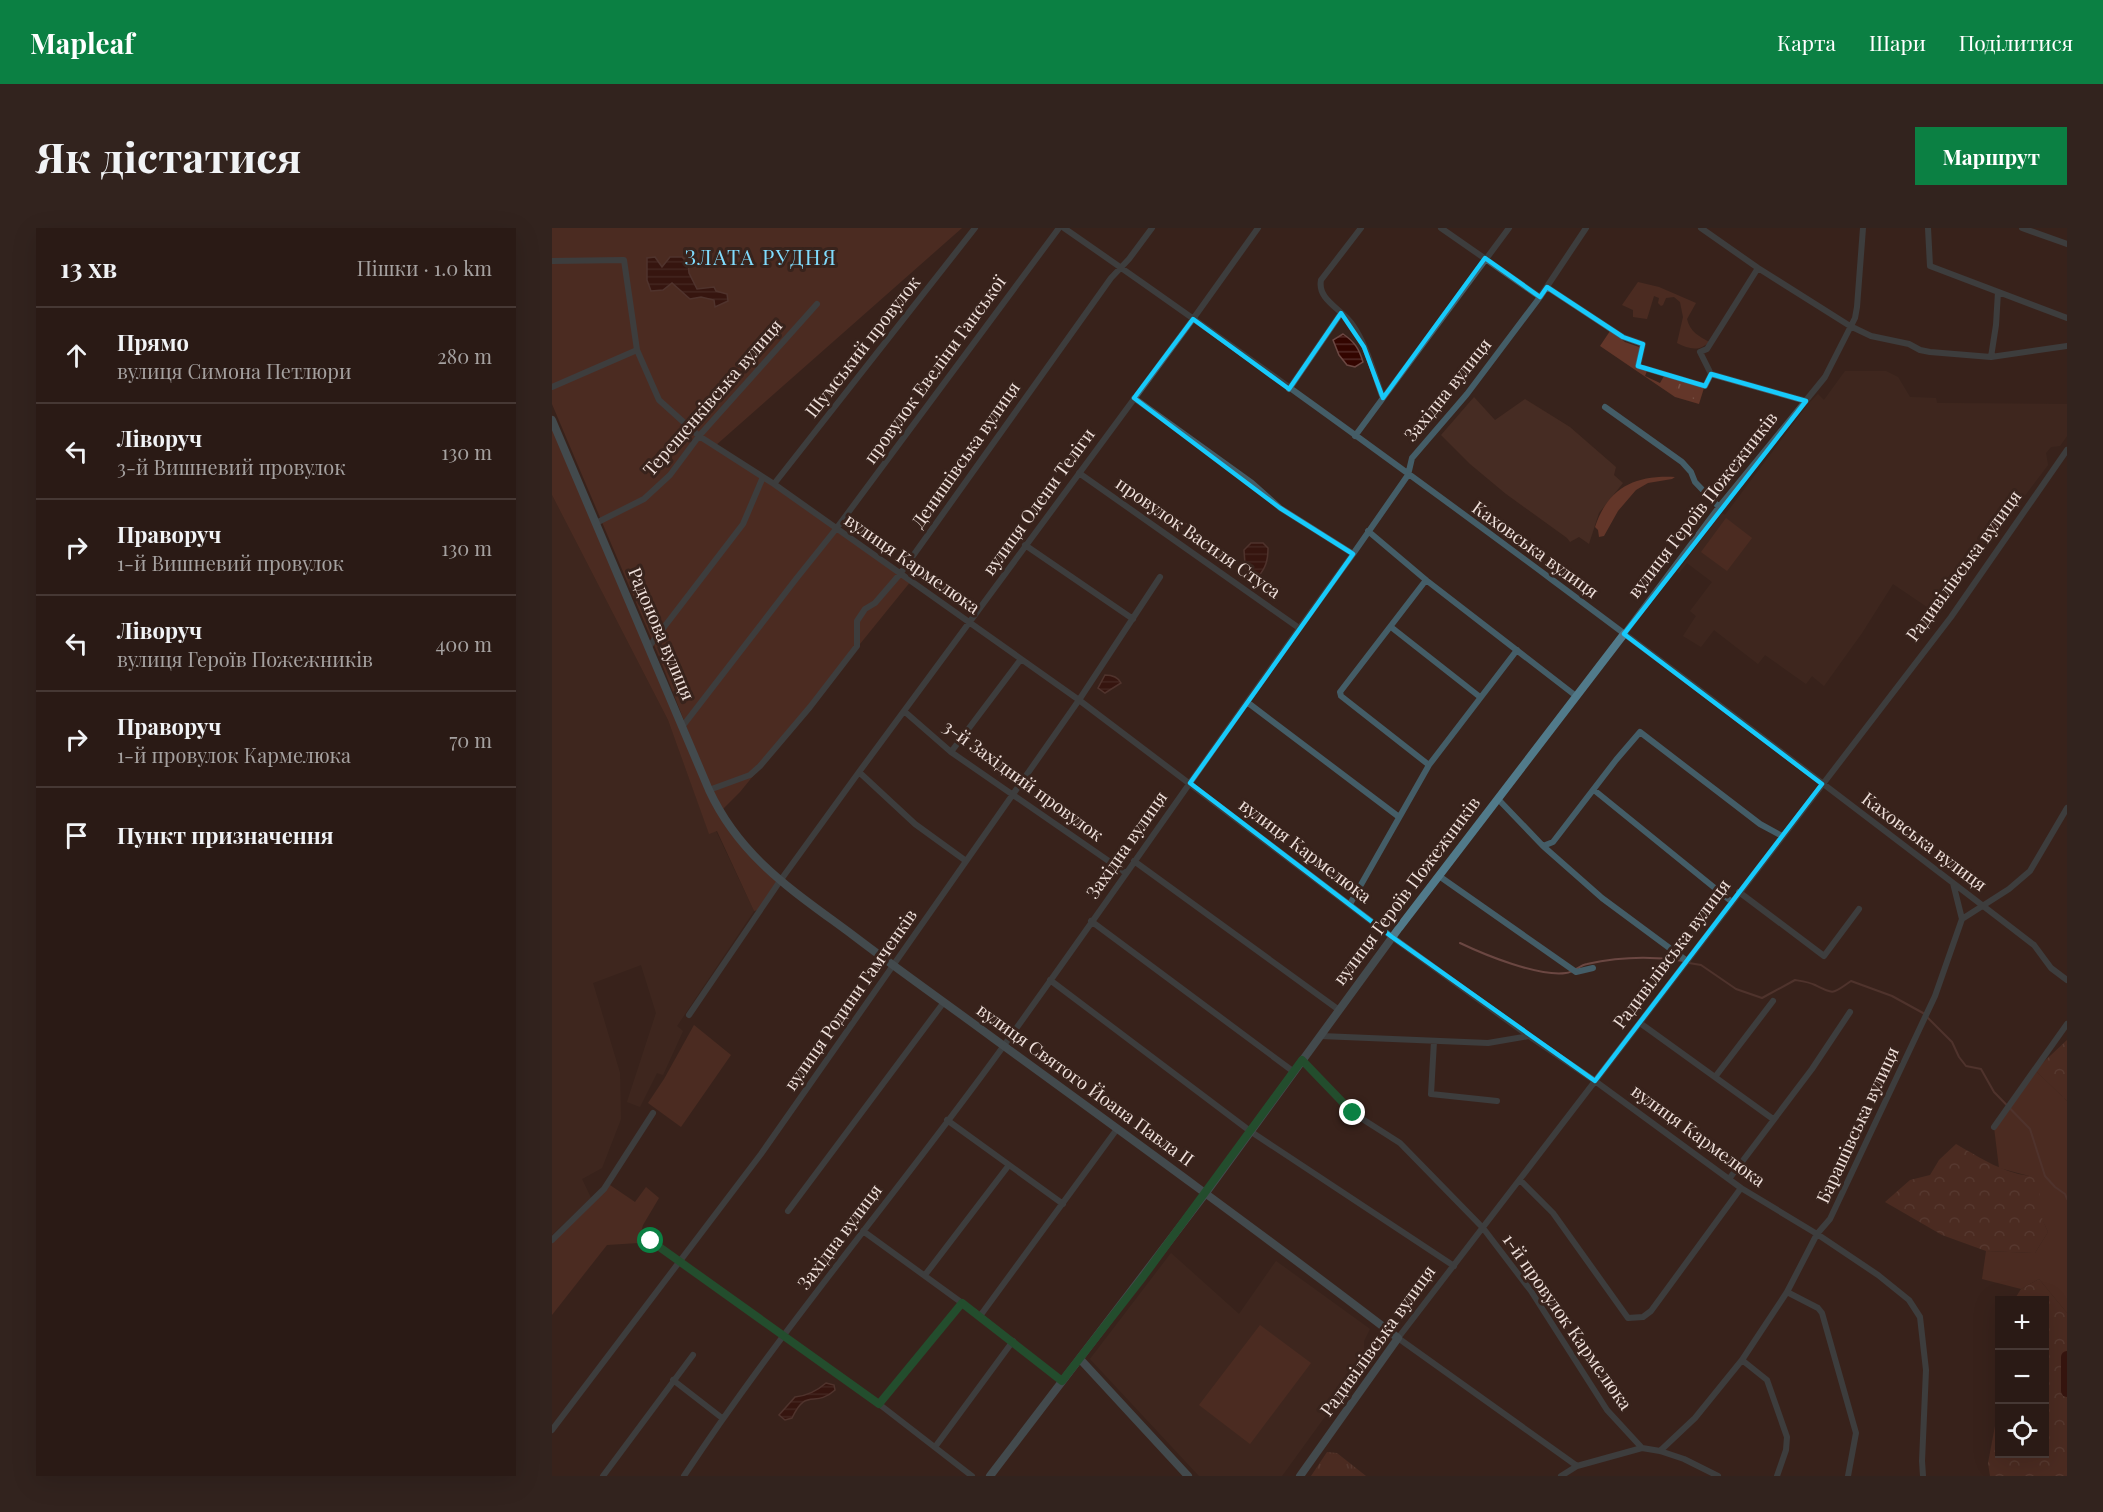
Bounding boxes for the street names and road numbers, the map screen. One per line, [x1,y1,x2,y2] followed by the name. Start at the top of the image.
[858,270,1011,468] street label: провулок Евеліни Ганської
[799,271,925,422] street label: Шумський провулок
[637,314,787,481] street label: Терещенківська вулиця
[1398,332,1496,446] street label: Західна вулиця
[906,376,1025,532] street label: Денишівська вулиця
[1622,406,1783,603] street label: вулиця Героїв Пожежників
[977,423,1100,580] street label: вулиця Олени Теліги
[1111,471,1286,603] street label: провулок Василя Стуса
[1900,485,2026,646] street label: Радивілівська вулиця
[1468,495,1604,603] street label: Каховська вулиця
[840,507,985,619] street label: вулиця Кармелюка
[623,564,701,704] street label: Радонова вулиця
[939,714,1108,846] street label: 3-й Західний провулок
[1080,786,1172,903] street label: Західна вулиця
[1857,786,1992,896] street label: Каховська вулиця
[1327,791,1485,990] street label: вулиця Героїв Пожежників
[1234,792,1377,908] street label: вулиця Кармелюка
[1607,874,1736,1033] street label: Радивілівська вулиця
[778,904,922,1095] street label: вулиця Родини Гамченків
[972,997,1199,1171] street label: вулиця Святого Йоана Павла II
[1810,1042,1904,1207] street label: Барашівська вулиця
[1627,1078,1770,1192] street label: вулиця Кармелюка
[792,1178,887,1294] street label: Західна вулиця
[1498,1228,1638,1415] street label: 1-й провулок Кармелюка
[1314,1260,1440,1421] street label: Радивілівська вулиця

